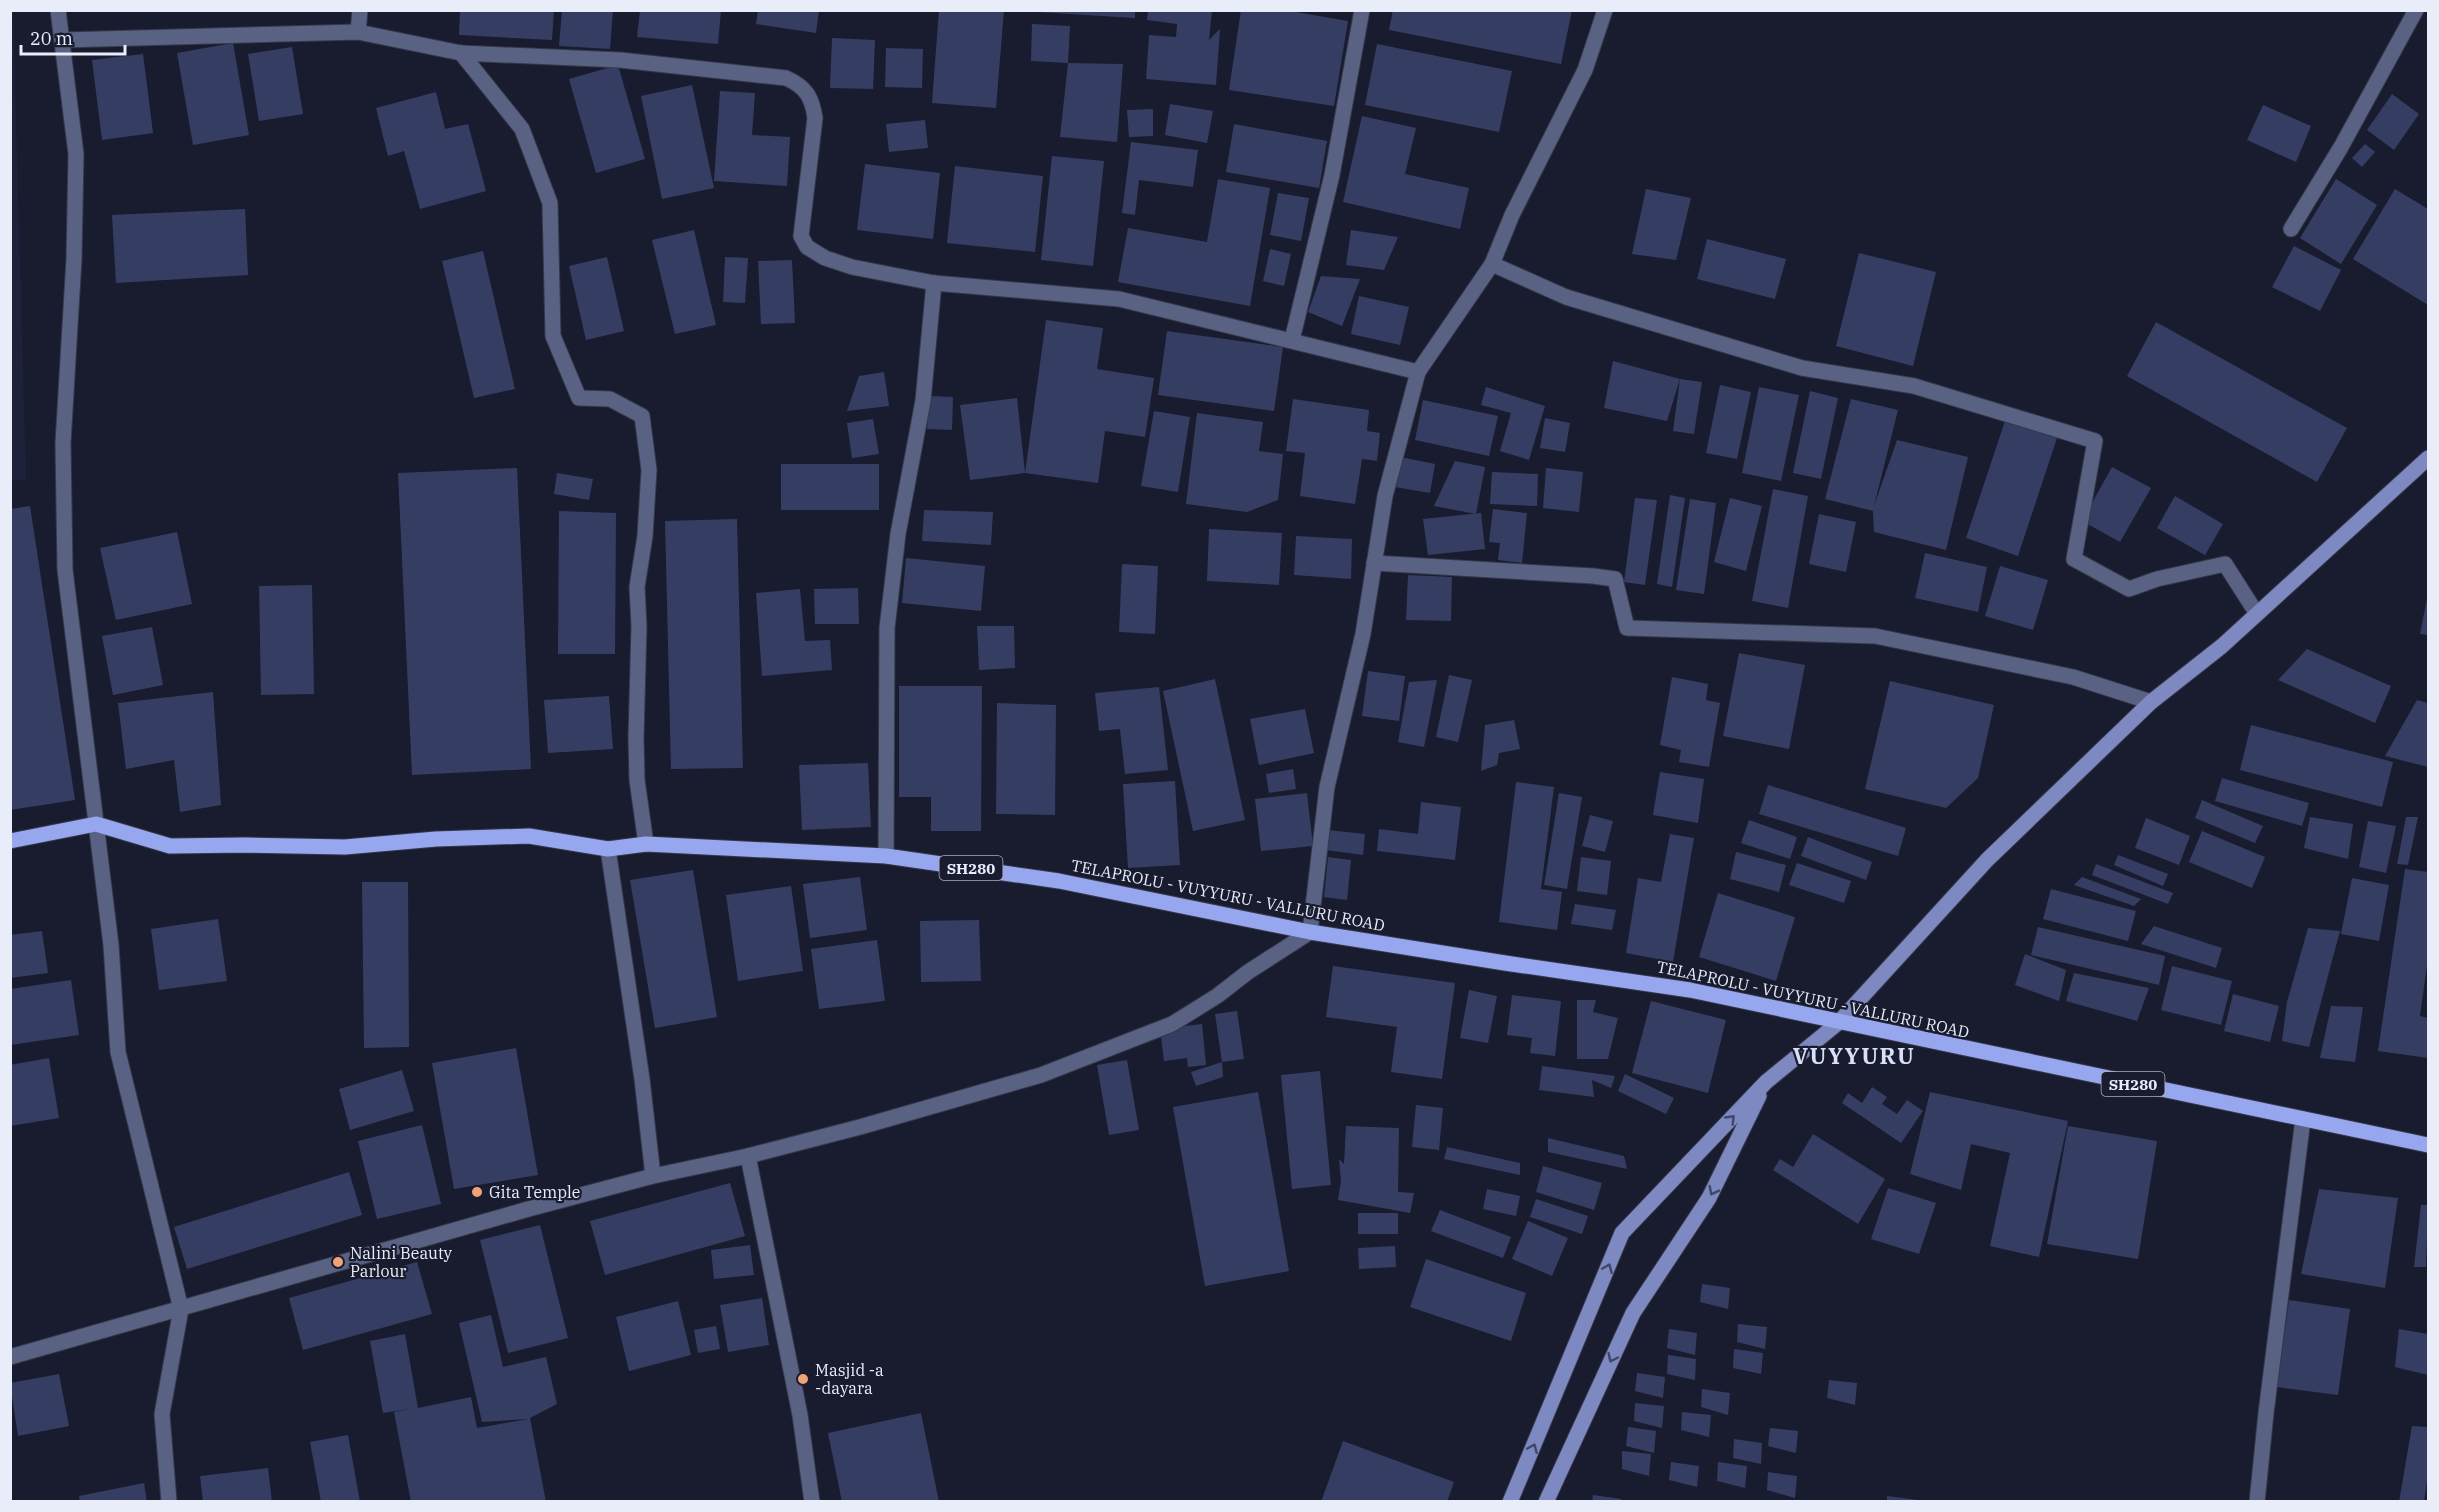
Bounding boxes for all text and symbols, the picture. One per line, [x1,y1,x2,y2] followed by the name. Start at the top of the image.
[21,18,124,56] scale bar
[30,27,73,50] text: 20 m
[1069,855,1387,935] street label: TELAPROLU - VUYYURU - VALLURU ROAD
[940,856,1002,880] road number: SH280
[1655,956,1971,1042] street label: TELAPROLU - VUYYURU - VALLURU ROAD
[1793,1041,1915,1070] district label: VUYYURU
[2102,1072,2164,1096] road number: SH280
[1724,1115,1735,1126] one-way arrow
[489,1182,580,1202] place label: Gita Temple
[470,1185,484,1199] marker: Gita Temple
[1708,1185,1720,1196] one-way arrow
[350,1243,453,1281] place label: Nalini Beauty Parlour
[331,1255,345,1269] marker: Nalini Beauty Parlour
[1601,1263,1613,1274] one-way arrow
[1608,1352,1620,1363] one-way arrow
[815,1360,884,1398] place label: Masjid -a -dayara
[796,1372,810,1386] marker: Masjid -a -dayara
[1526,1443,1538,1454] one-way arrow

